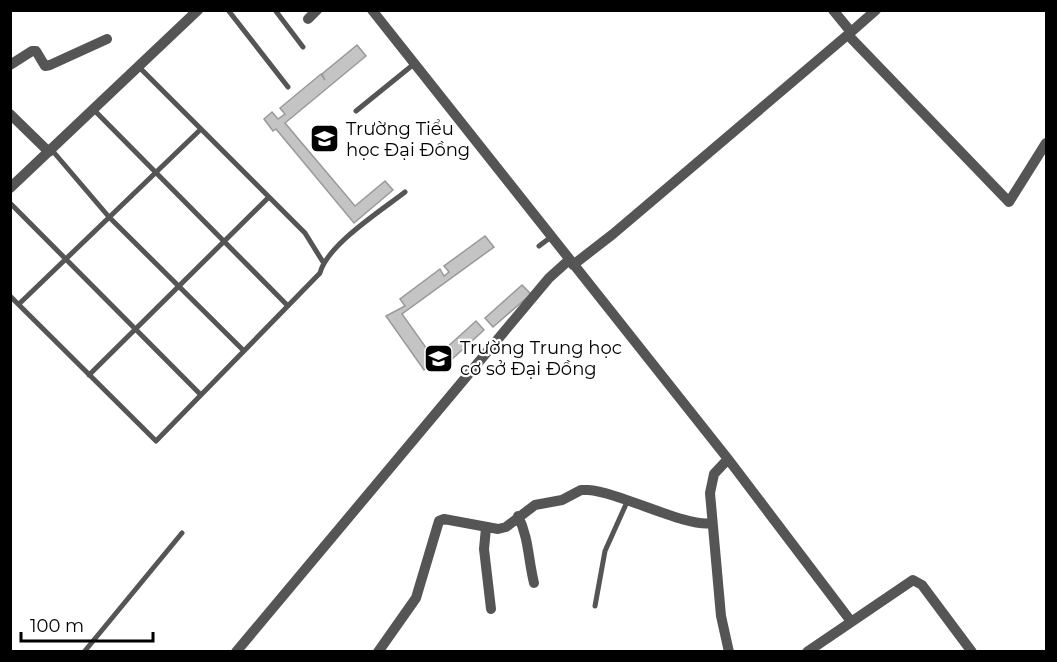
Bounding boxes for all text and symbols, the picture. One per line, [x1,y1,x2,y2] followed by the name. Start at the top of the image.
[346,118,470,161] place label: Trường Tiểu học Đại Đồng
[309,123,341,155] school or university icon: Trường Tiểu học Đại Đồng
[460,337,622,380] place label: Trường Trung học cơ sở Đại Đồng
[423,342,455,374] school or university icon: Trường Trung học cơ sở Đại Đồng
[21,605,153,643] scale bar
[30,615,84,637] text: 100 m

